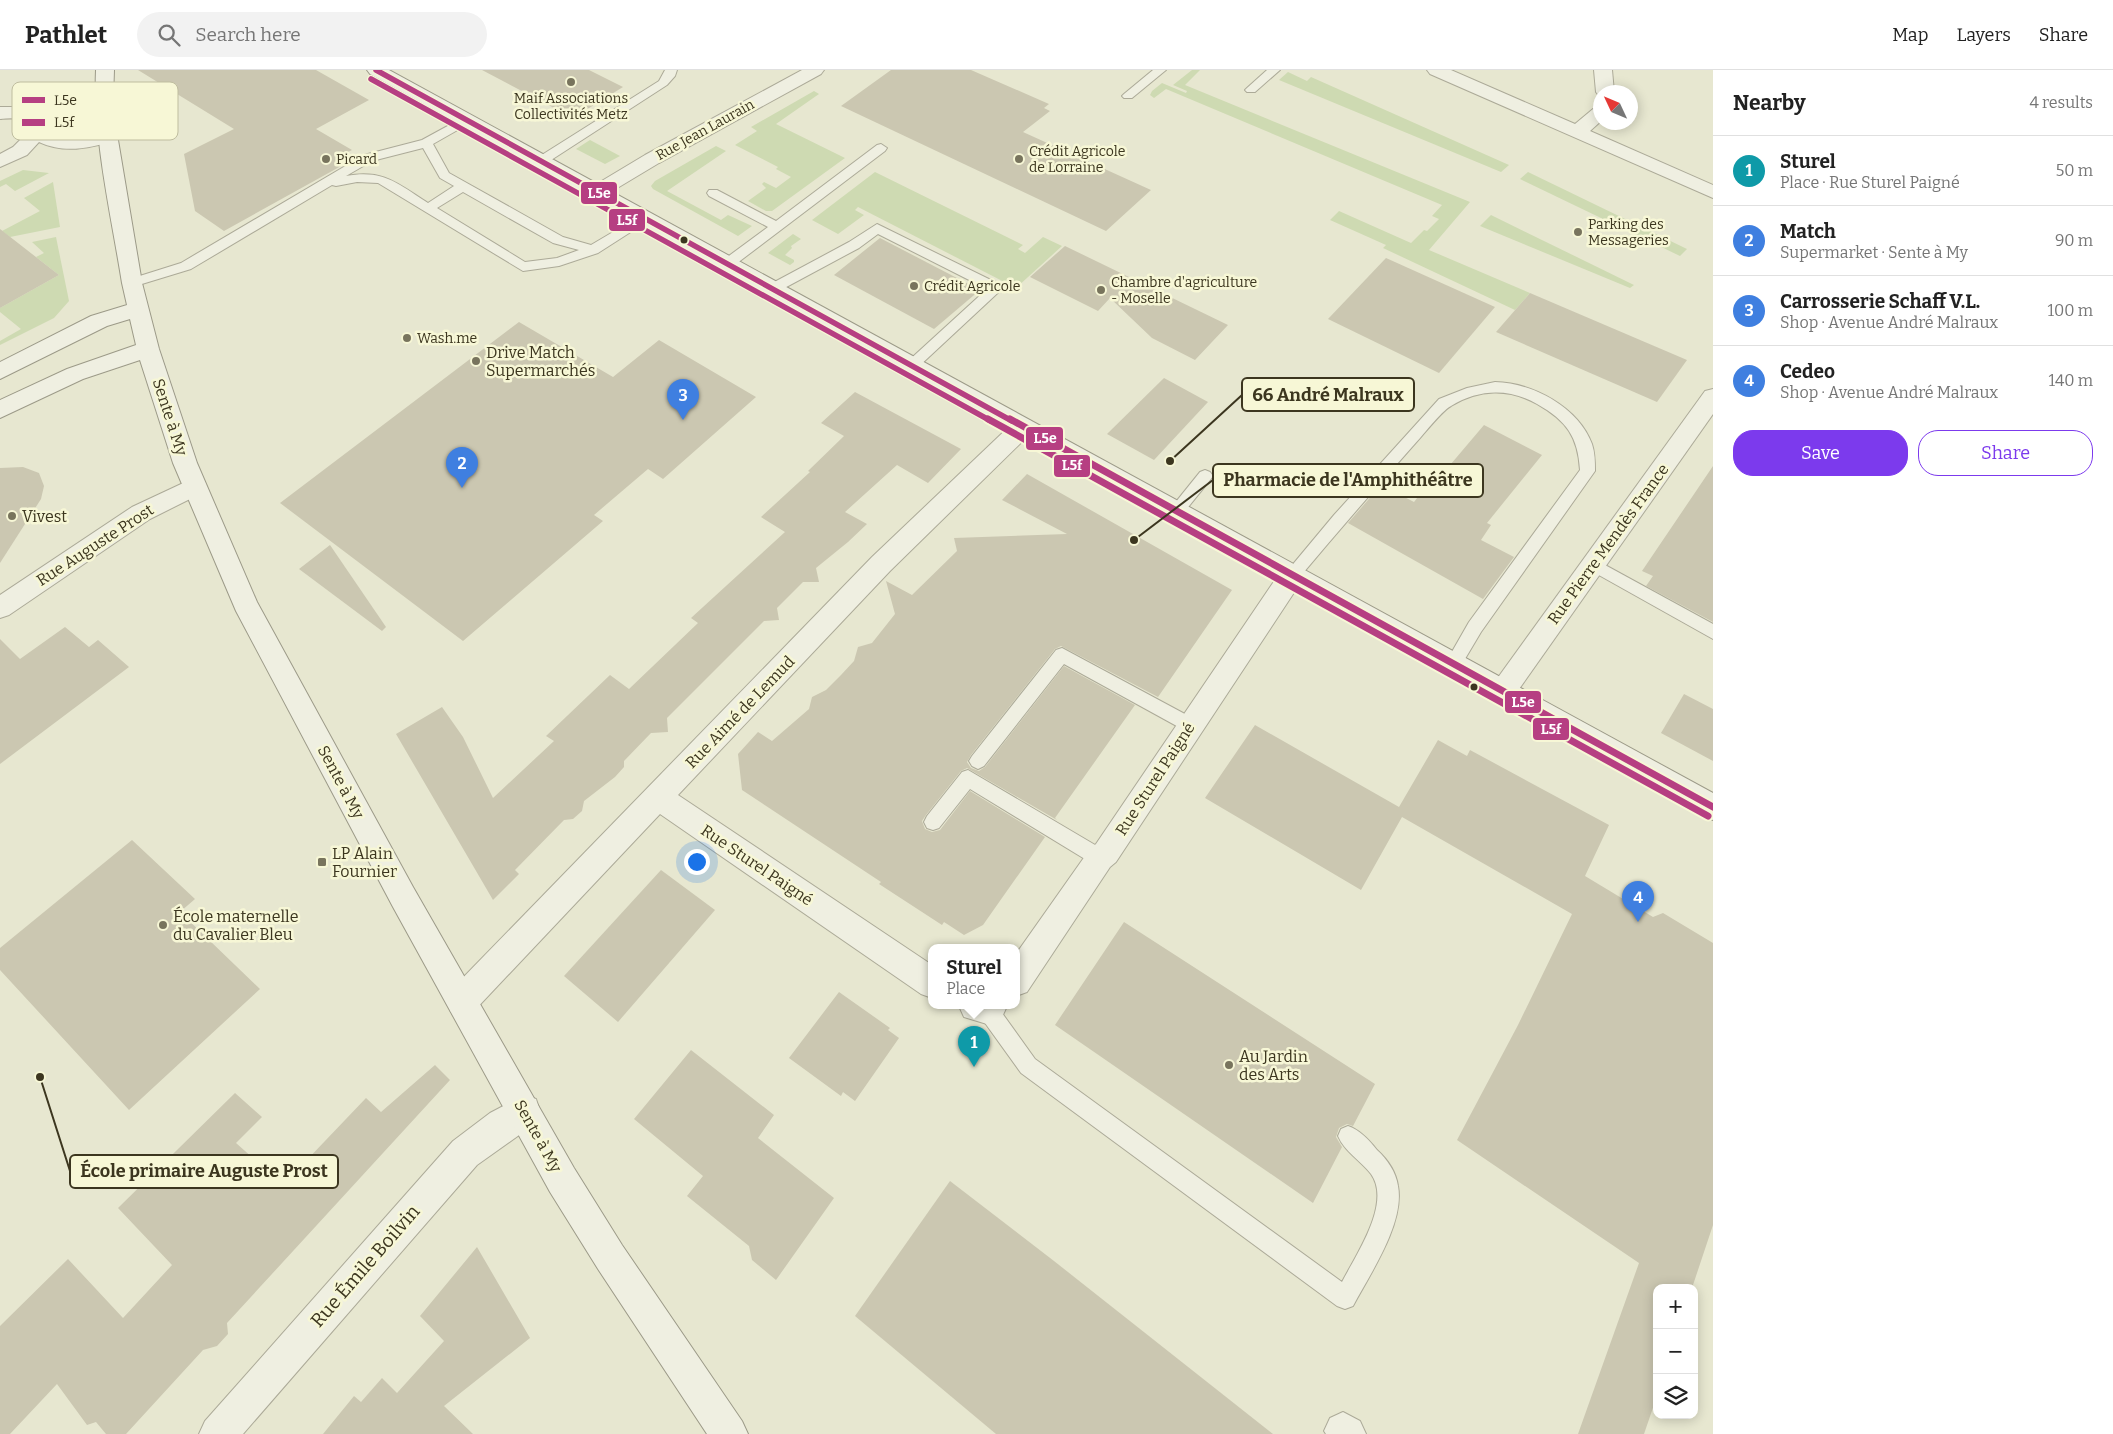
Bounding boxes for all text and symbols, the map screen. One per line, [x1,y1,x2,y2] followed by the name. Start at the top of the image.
[137,12,487,57] search box
[25,21,107,49] text: Pathlet
[155,21,183,49] icon: search
[195,23,301,46] text: Search here
[1892,24,1928,46] text: Map
[1956,24,2011,46] text: Layers
[2039,24,2088,46] text: Share
[565,76,577,88] marker: Maif Associations Collectivités Metz
[12,82,178,140] legend
[1593,85,1638,130] north arrow
[514,90,628,123] place label: Maif Associations Collectivités Metz
[1733,90,1806,116] text: Nearby
[54,92,77,109] text: L5e
[2030,93,2093,112] text: 4 results
[653,96,757,164] street label: Rue Jean Laurain
[54,114,75,131] text: L5f
[1029,143,1126,176] place label: Crédit Agricole de Lorraine
[1780,150,1836,173] text: Sturel
[336,151,377,168] place label: Picard
[320,153,332,165] marker: Picard
[1013,153,1025,165] marker: Crédit Agricole de Lorraine
[1746,161,1752,180] text: 1
[2056,161,2093,180] text: 50 m
[1780,173,1960,192] text: Place · Rue Sturel Paigné
[580,181,618,205] line badge: L5e
[587,185,611,202] text: L5e
[608,208,646,232] line badge: L5f
[617,212,638,229] text: L5f
[1588,216,1669,249] place label: Parking des Messageries
[1780,220,1836,243] text: Match
[1572,226,1584,238] marker: Parking des Messageries
[1744,231,1754,250] text: 2
[2055,231,2093,250] text: 90 m
[679,235,689,245] unlabelled marker
[1780,243,1968,262] text: Supermarket · Sente à My
[1111,274,1257,307] place label: Chambre d'agriculture - Moselle
[924,278,1021,295] place label: Crédit Agricole
[908,280,920,292] marker: Crédit Agricole
[1095,284,1107,296] marker: Chambre d'agriculture - Moselle
[1780,290,1980,313] text: Carrosserie Schaff V.L.
[1744,301,1754,320] text: 3
[2048,301,2093,320] text: 100 m
[1780,313,1998,332] text: Shop · Avenue André Malraux
[417,330,477,347] place label: Wash.me
[401,332,413,344] marker: Wash.me
[486,343,595,380] place label: Drive Match Supermarchés
[470,355,482,367] marker: Drive Match Supermarchés
[1780,360,1835,383] text: Cedeo
[1744,371,1754,390] text: 4
[2048,371,2093,390] text: 140 m
[149,376,192,458] street label: Sente à My
[1242,378,1414,411] callout: 66 André Malraux
[667,379,699,420] pin: 3
[1780,383,1998,402] text: Shop · Avenue André Malraux
[1252,384,1405,406] text: 66 André Malraux
[1025,426,1064,451] line badge: L5e
[1033,430,1057,447] text: L5e
[1733,430,1908,476] button: Save
[1918,430,2093,476] button: Share
[446,447,478,488] pin: 2
[1053,454,1091,478] line badge: L5f
[1062,457,1083,474] text: L5f
[1543,460,1673,628] street label: Rue Pierre Mendès France
[1213,464,1483,497] callout: Pharmacie de l'Amphithéâtre
[1223,469,1473,491] text: Pharmacie de l'Amphithéâtre
[33,500,157,590] street label: Rue Auguste Prost
[22,507,67,526] place label: Vivest
[6,510,18,522] marker: Vivest
[682,652,799,772] street label: Rue Aimé de Lemud
[1469,682,1479,692] unlabelled marker
[1504,690,1542,714] line badge: L5e
[1511,694,1535,711] text: L5e
[1532,717,1570,741] line badge: L5f
[1111,719,1199,839] street label: Rue Sturel Paigné
[1541,721,1562,738] text: L5f
[314,742,368,822] street label: Sente à My
[697,821,817,909] street label: Rue Sturel Paigné
[332,844,397,881] place label: LP Alain Fournier
[684,849,710,875] your location
[316,856,328,868] marker: LP Alain Fournier
[1622,881,1654,922] pin: 4
[173,906,298,944] place label: École maternelle du Cavalier Bleu
[157,919,169,931] marker: École maternelle du Cavalier Bleu
[928,944,1020,1009] popup
[946,956,1002,979] text: Sturel
[946,979,985,998] text: Place
[958,1026,990,1067] pin: 1
[1239,1047,1308,1084] place label: Au Jardin des Arts
[1223,1059,1235,1071] marker: Au Jardin des Arts
[510,1096,566,1176] street label: Sente à My
[70,1155,338,1188] callout: École primaire Auguste Prost
[80,1159,328,1182] text: École primaire Auguste Prost
[306,1200,424,1332] street label: Rue Émile Boilvin
[1653,1284,1698,1419] map controls
[1653,1284,1698,1329] button: +
[1653,1329,1698,1374] button: −
[1653,1374,1698,1419] button: layers

